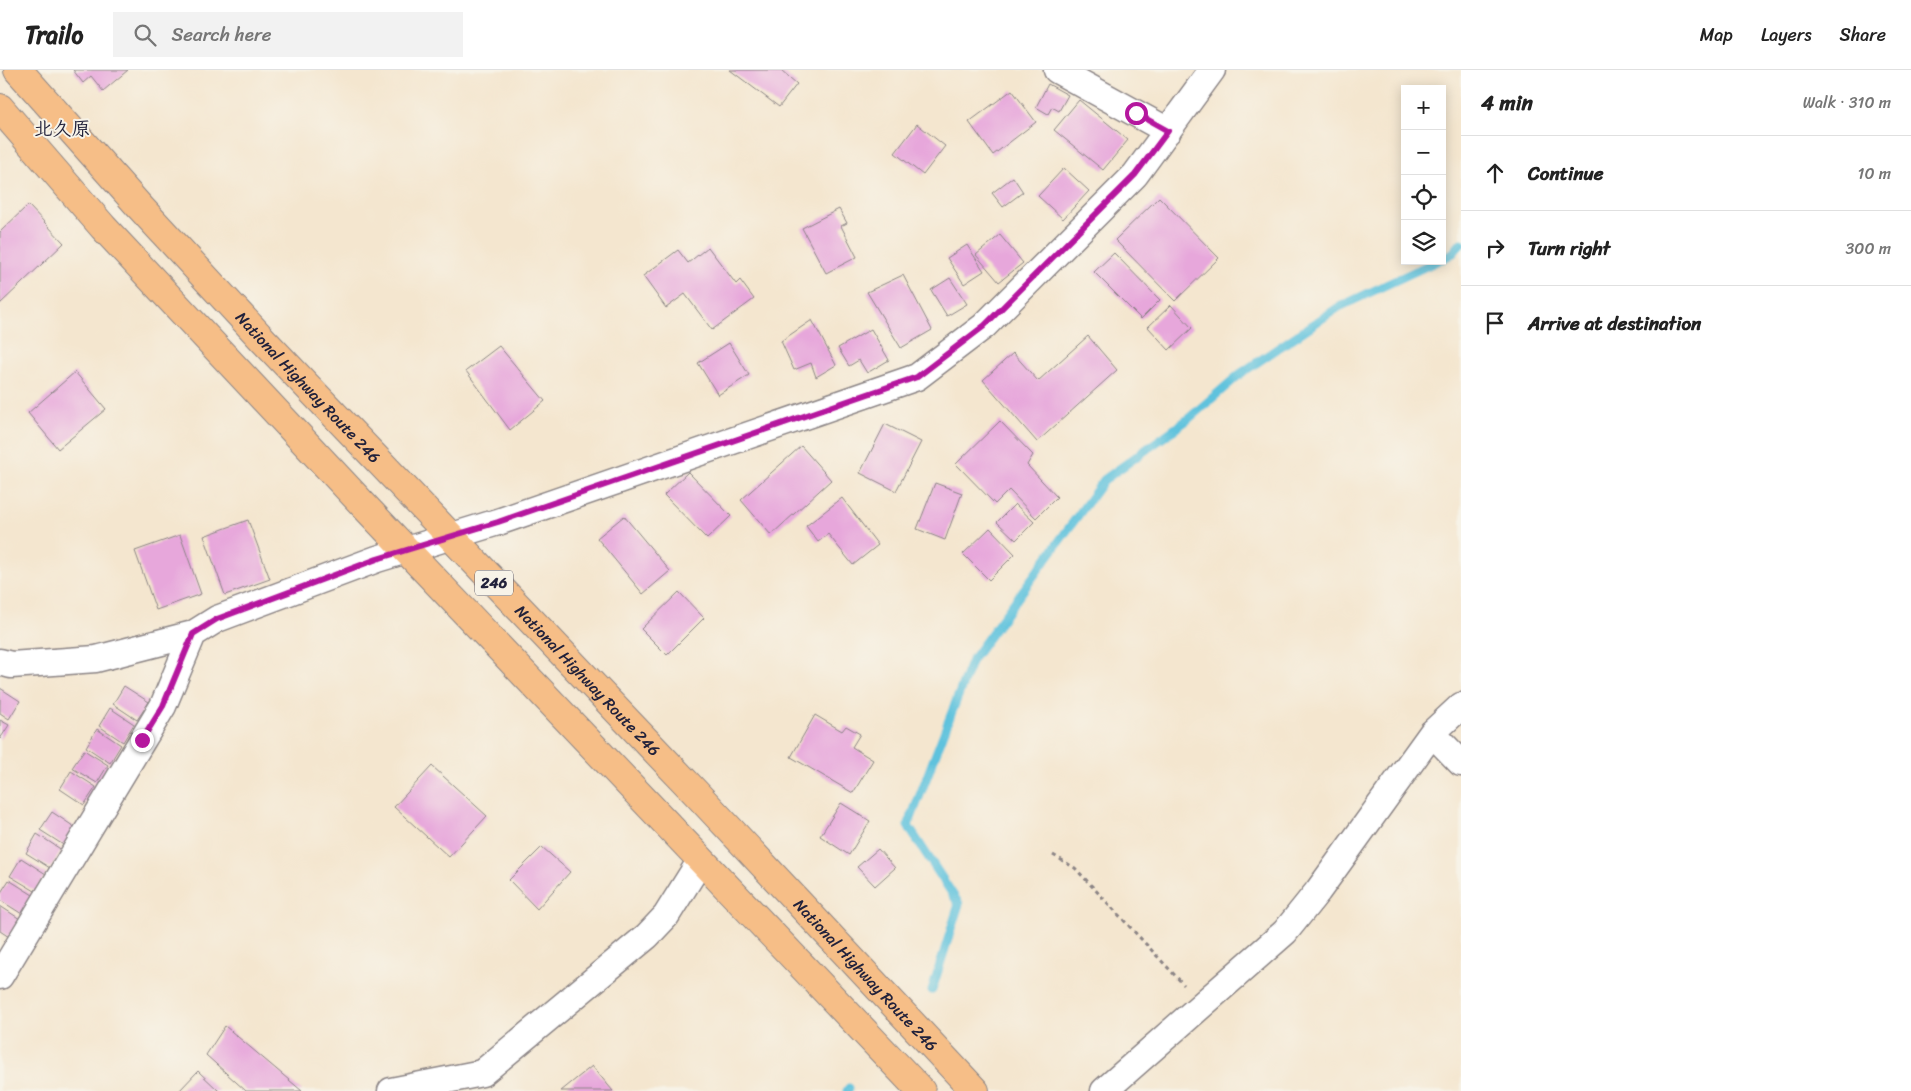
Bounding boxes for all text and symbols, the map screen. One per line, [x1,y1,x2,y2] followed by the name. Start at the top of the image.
[113,12,463,57] search box
[25,14,83,56] text: Trailo
[171,18,272,51] text: Search here
[1700,19,1733,51] text: Map
[1761,19,1812,51] text: Layers
[1840,19,1886,51] text: Share
[131,21,159,49] icon: search
[1481,84,1533,122] text: 4 min
[1401,85,1446,265] map controls
[1401,85,1446,130] button: +
[1803,88,1891,117] text: Walk · 310 m
[1125,102,1148,125] route start
[33,112,91,145] district label: 北久原
[1401,130,1446,175] button: −
[1528,157,1604,190] text: Continue
[1481,159,1509,187] icon: ahead
[1858,159,1891,188] text: 10 m
[1401,175,1446,220] button: locate
[1401,220,1446,265] button: layers
[1528,232,1610,265] text: Turn right
[1481,234,1509,262] icon: right
[1846,234,1891,263] text: 300 m
[228,304,388,470] street label: National Highway Route 246
[1528,307,1701,340] text: Arrive at destination
[1481,309,1509,337] icon: arrive
[475,570,513,596] road number: 246
[508,597,668,763] street label: National Highway Route 246
[131,729,154,752] route end
[787,891,945,1058] street label: National Highway Route 246

